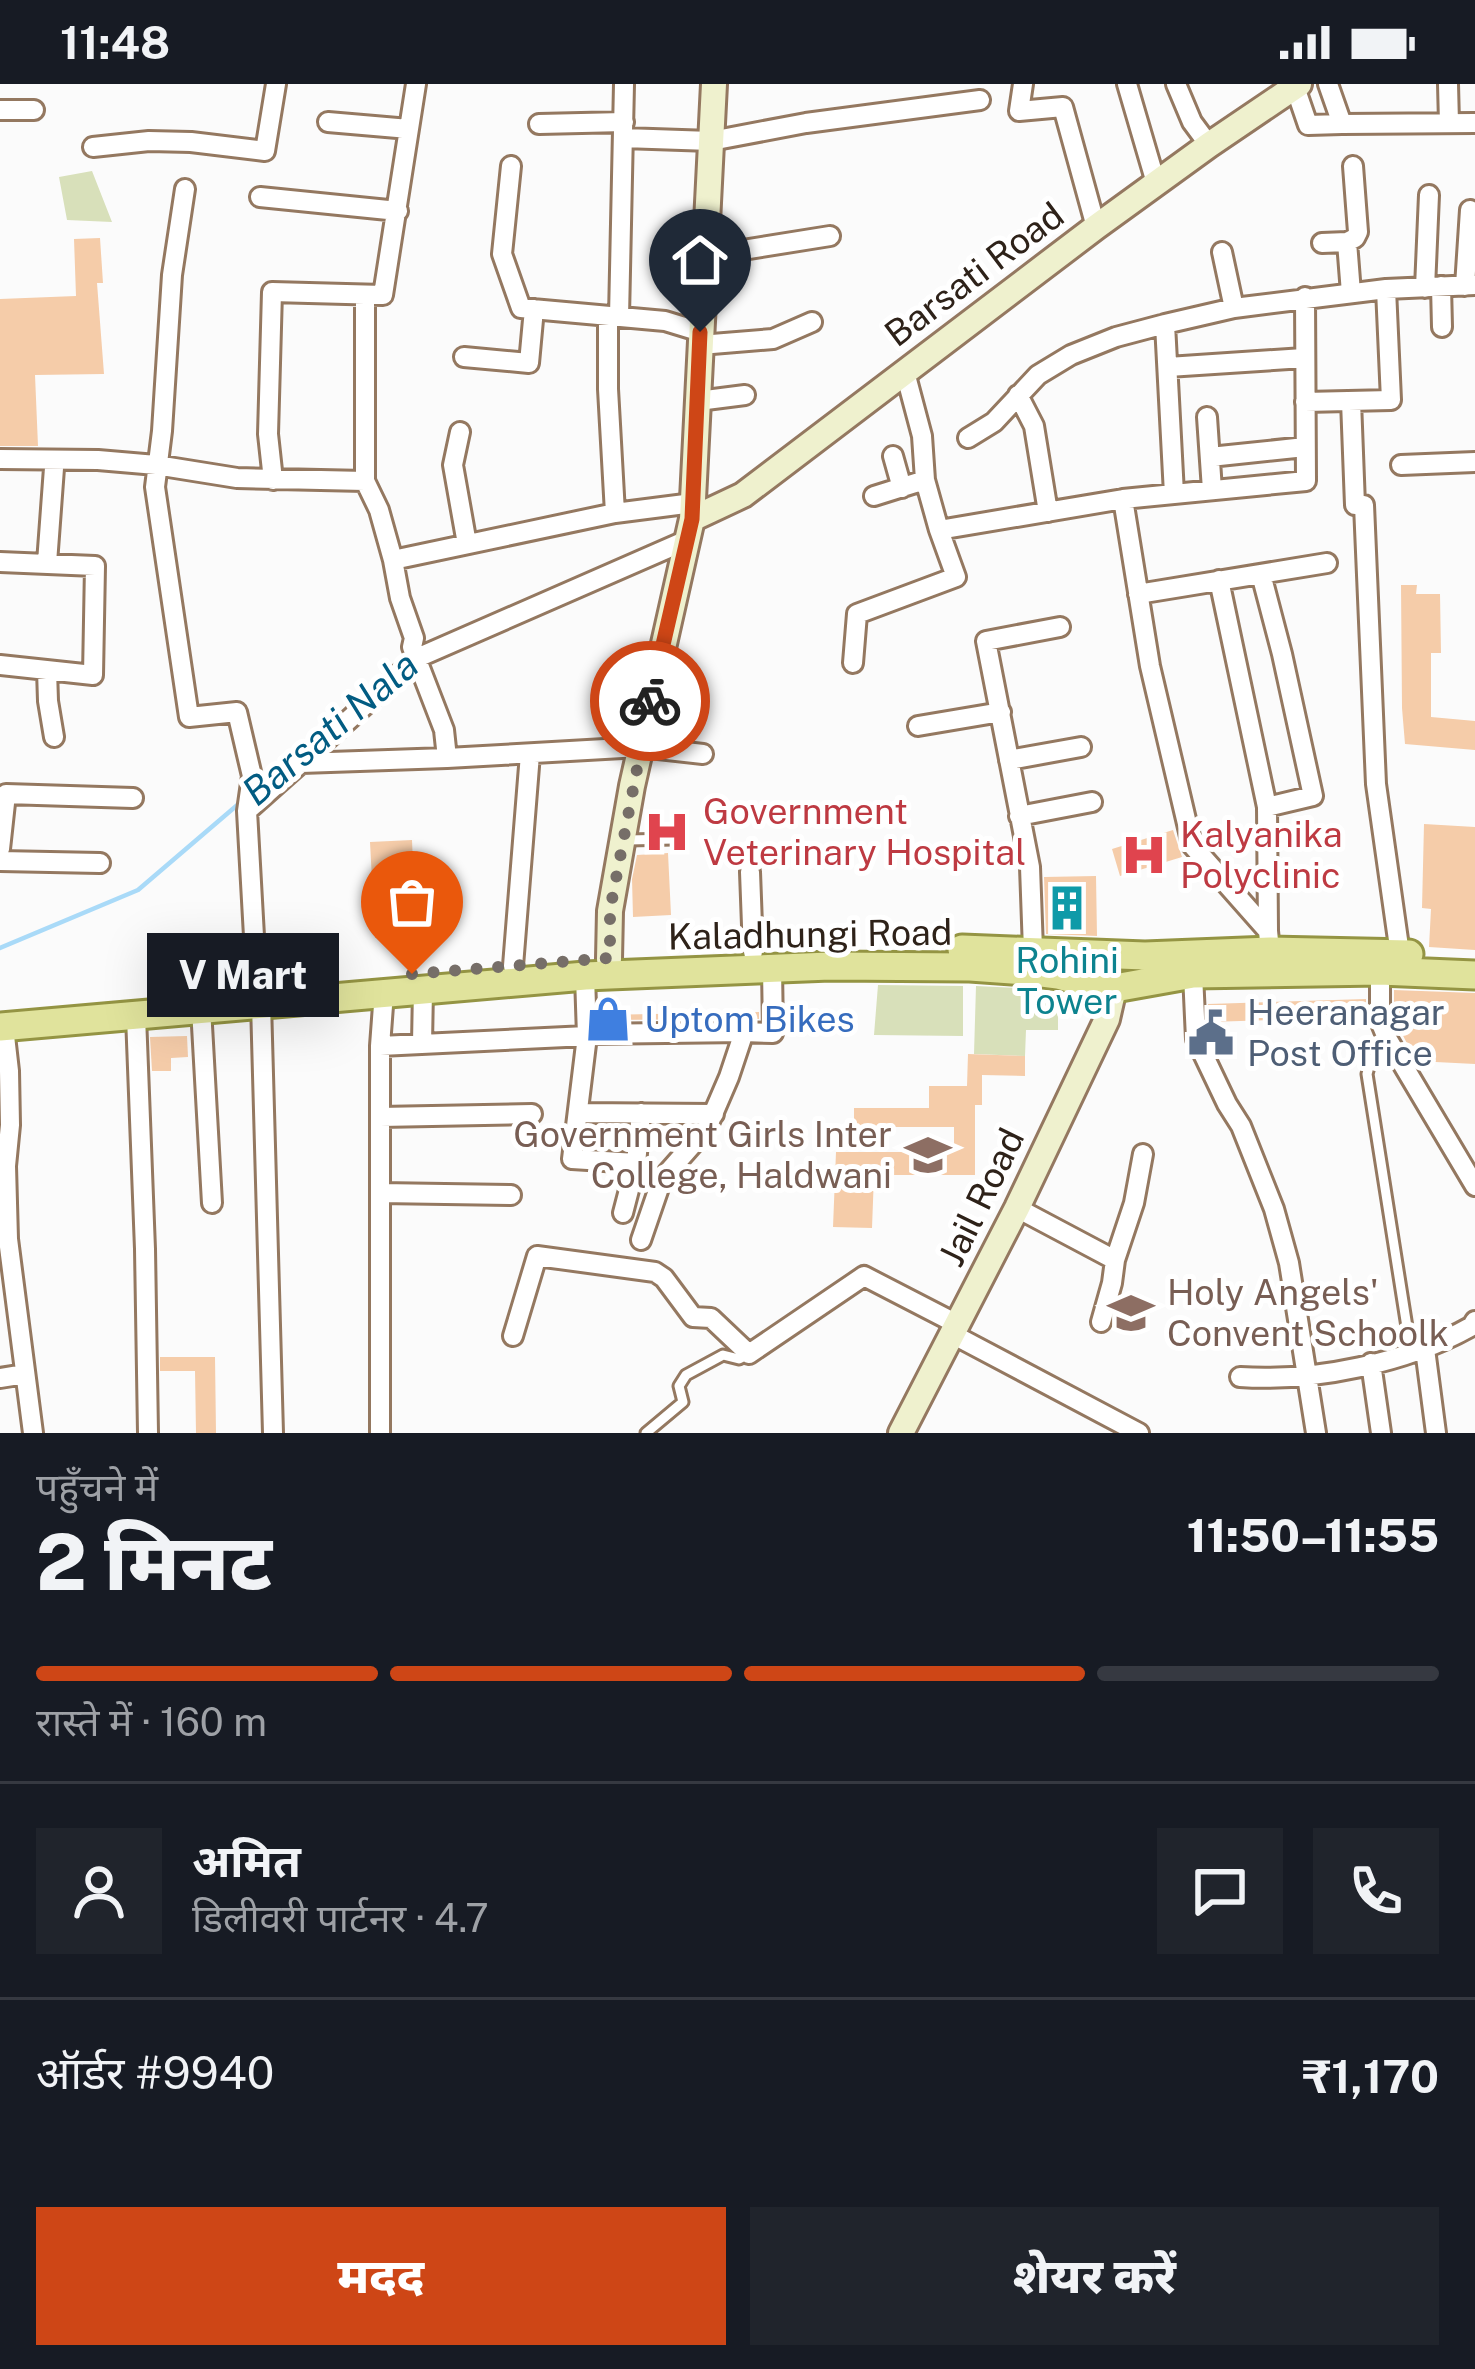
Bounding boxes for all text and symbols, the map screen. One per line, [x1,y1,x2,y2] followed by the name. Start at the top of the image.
[60,16,170,69] text: 11:48
[877,193,1071,355] street label: Barsati Road
[649,209,751,332] pin
[667,227,733,293] icon: home
[233,641,427,815] water label: Barsati Nala
[590,641,710,761] courier
[617,668,683,734] icon: bike
[703,790,1026,873] place label: Government Veterinary Hospital
[642,807,692,857] hospital icon: Government Veterinary Hospital
[1180,813,1343,896] place label: Kalyanika Polyclinic
[1119,830,1169,880] hospital icon: Kalyanika Polyclinic
[361,851,463,974] pin
[379,869,445,935] icon: bag
[1042,883,1092,933] building icon: Rohini Tower
[667,911,953,957] street label: Kaladhungi Road
[148,932,340,1016] callout: V Mart
[1015,939,1119,1022] place label: Rohini Tower
[179,952,307,998] text: V Mart
[1247,991,1445,1074] place label: Heeranagar Post Office
[583,994,633,1044] shop icon: Uptom Bikes
[644,998,855,1040] place label: Uptom Bikes
[1186,1008,1236,1058] public building icon: Heeranagar Post Office
[513,1113,892,1196] place label: Government Girls Inter College, Haldwani
[930,1121,1032,1273] street label: Jail Road
[903,1130,953,1180] school or university icon: Government Girls Inter College, Haldwani
[1167,1271,1449,1354] place label: Holy Angels' Convent Schoolk
[1106,1288,1156,1338] school or university icon: Holy Angels' Convent Schoolk
[36,1464,158,1510] text: पहुँचने में
[1187,1509,1439,1562] text: 11:50–11:55
[36,1516,272,1608] text: 2 मिनट
[36,1699,267,1745] text: रास्ते में · 160 m
[36,1828,162,1954] button: person
[1157,1828,1283,1954] button: chat
[1313,1828,1439,1954] button: phone
[192,1834,301,1887] text: अमित
[192,1895,489,1941] text: डिलीवरी पार्टनर · 4.7
[36,2046,274,2099] text: ऑर्डर #9940
[1302,2050,1439,2103] text: ₹1,170
[36,2207,726,2345] button: मदद
[750,2207,1439,2345] button: शेयर करें

